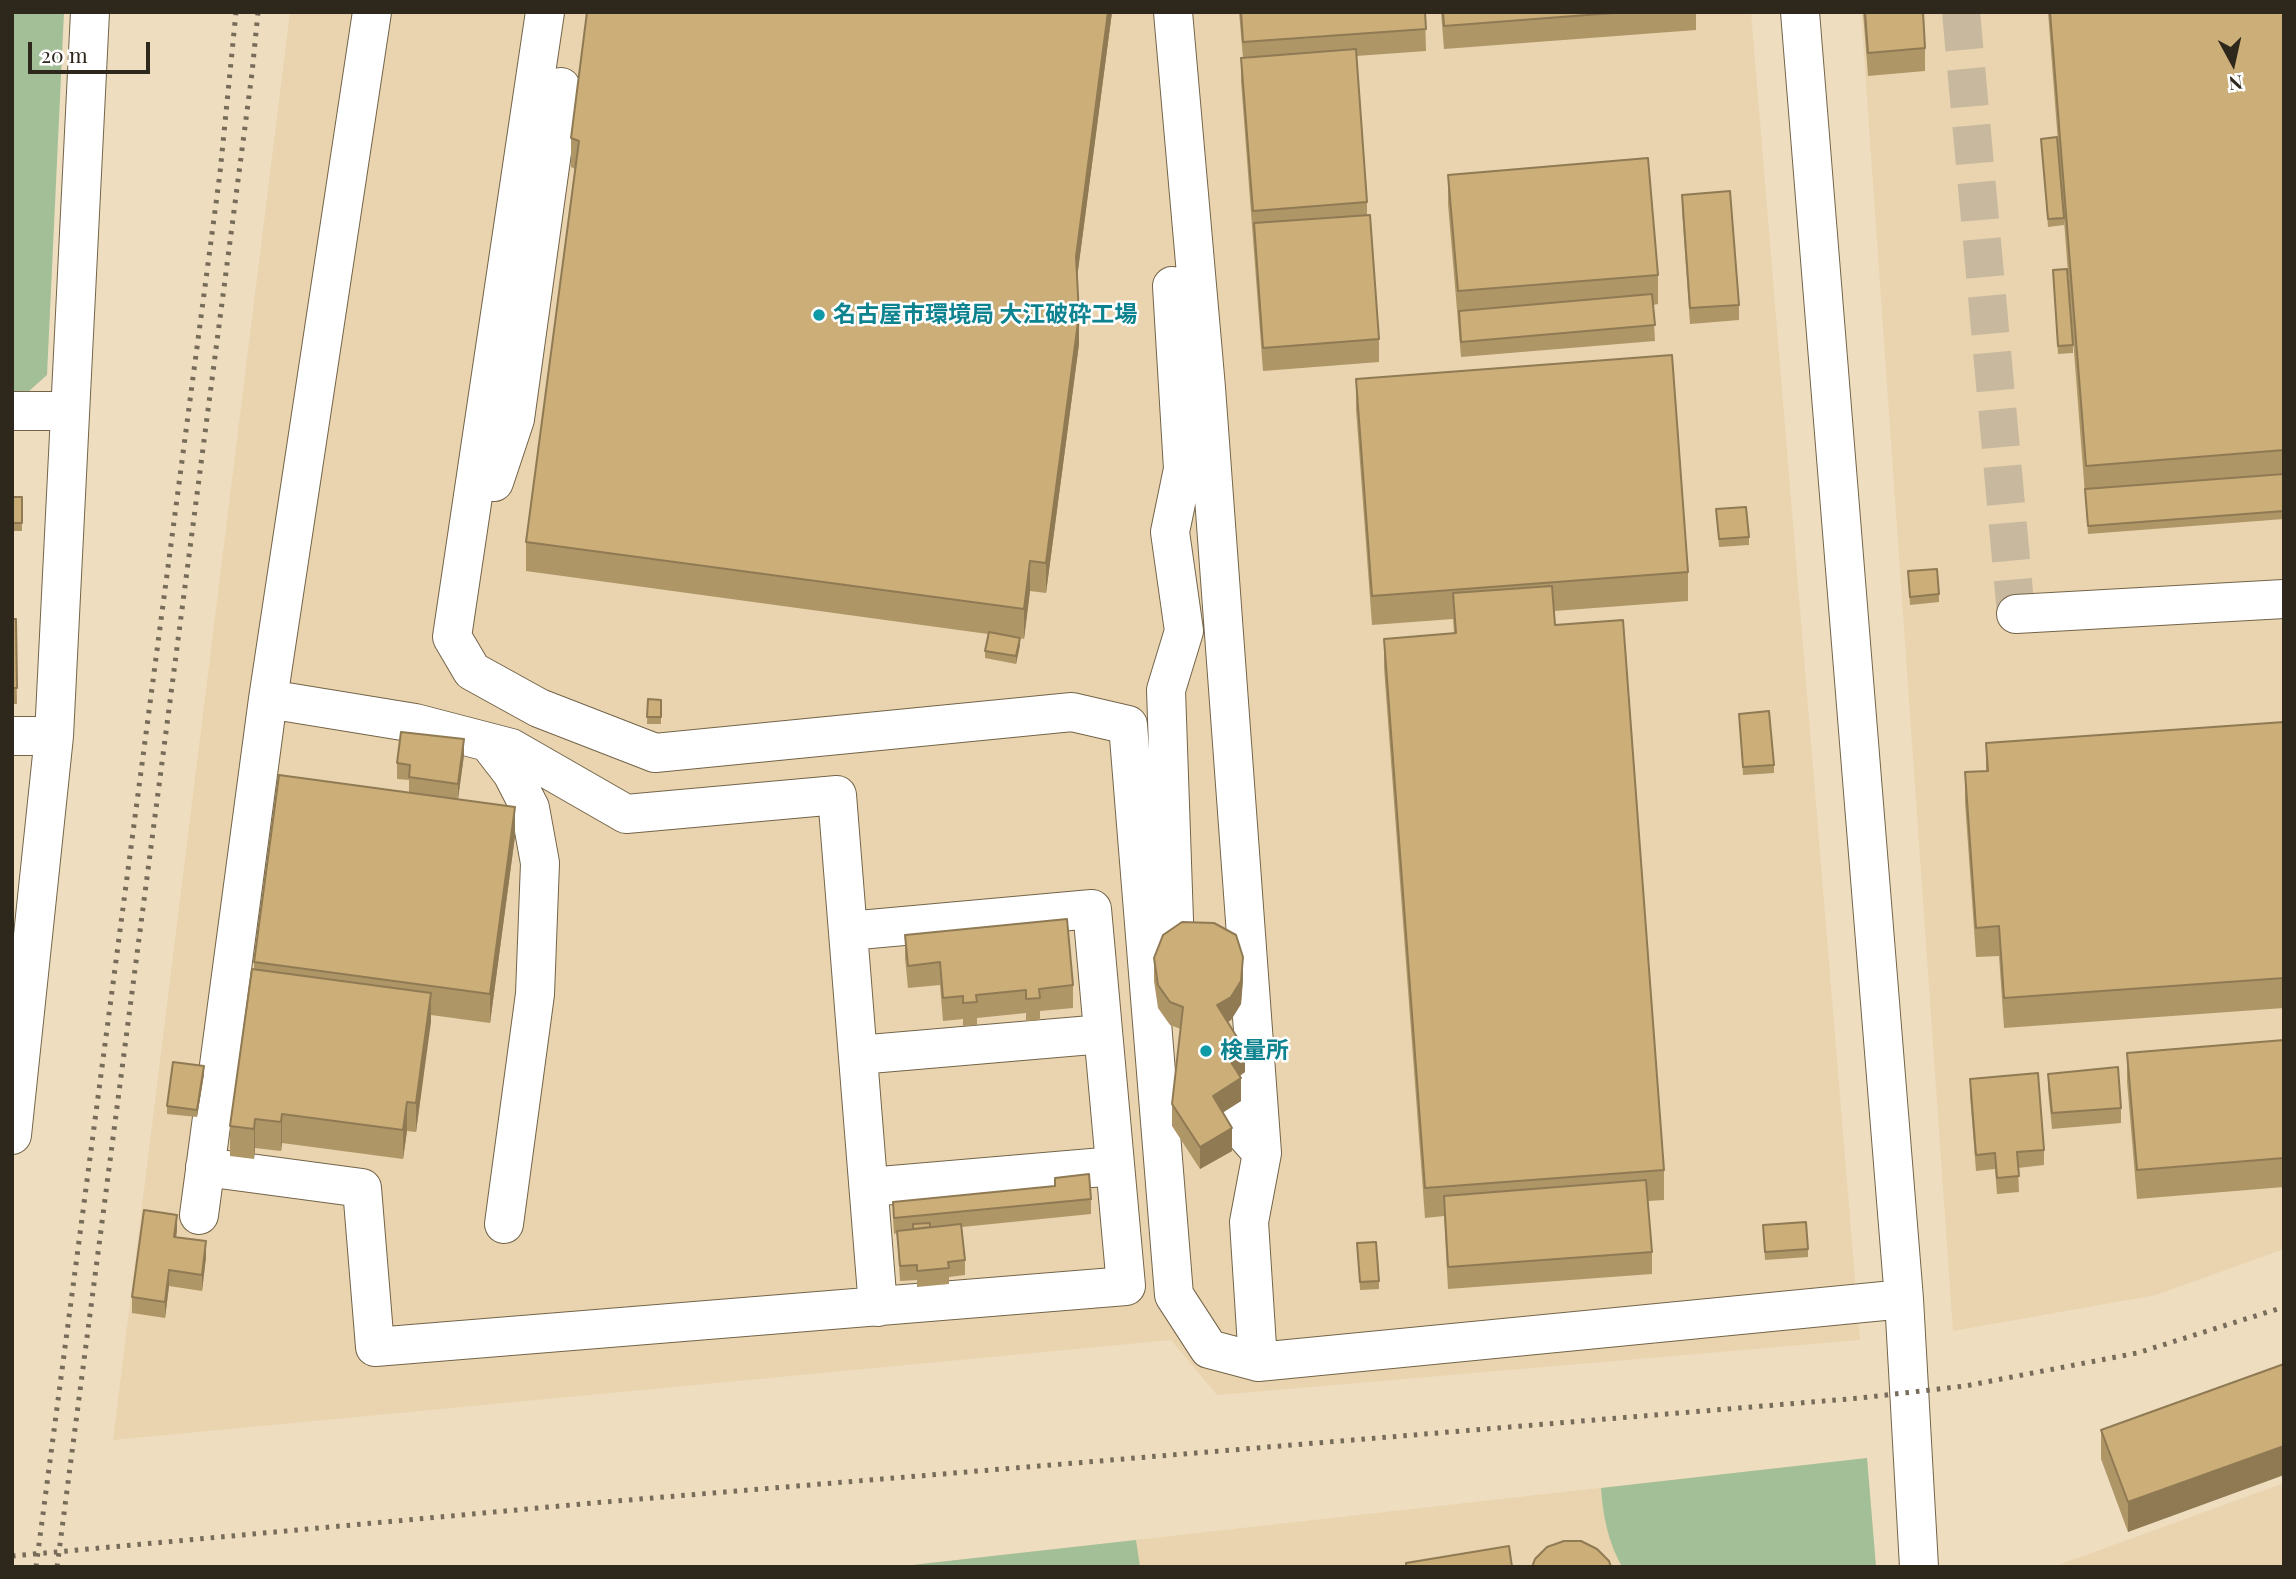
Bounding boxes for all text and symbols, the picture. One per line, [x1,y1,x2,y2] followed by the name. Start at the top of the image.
[32,28,154,72] scale bar
[2198,28,2268,98] north arrow
[41,40,88,68] text: 20 m
[2227,70,2245,98] text: N
[833,301,1137,329] place label: 名古屋市環境局 大江破砕工場
[811,307,827,323] marker: 名古屋市環境局 大江破砕工場
[1220,1037,1289,1065] place label: 検量所
[1198,1043,1214,1059] marker: 検量所

